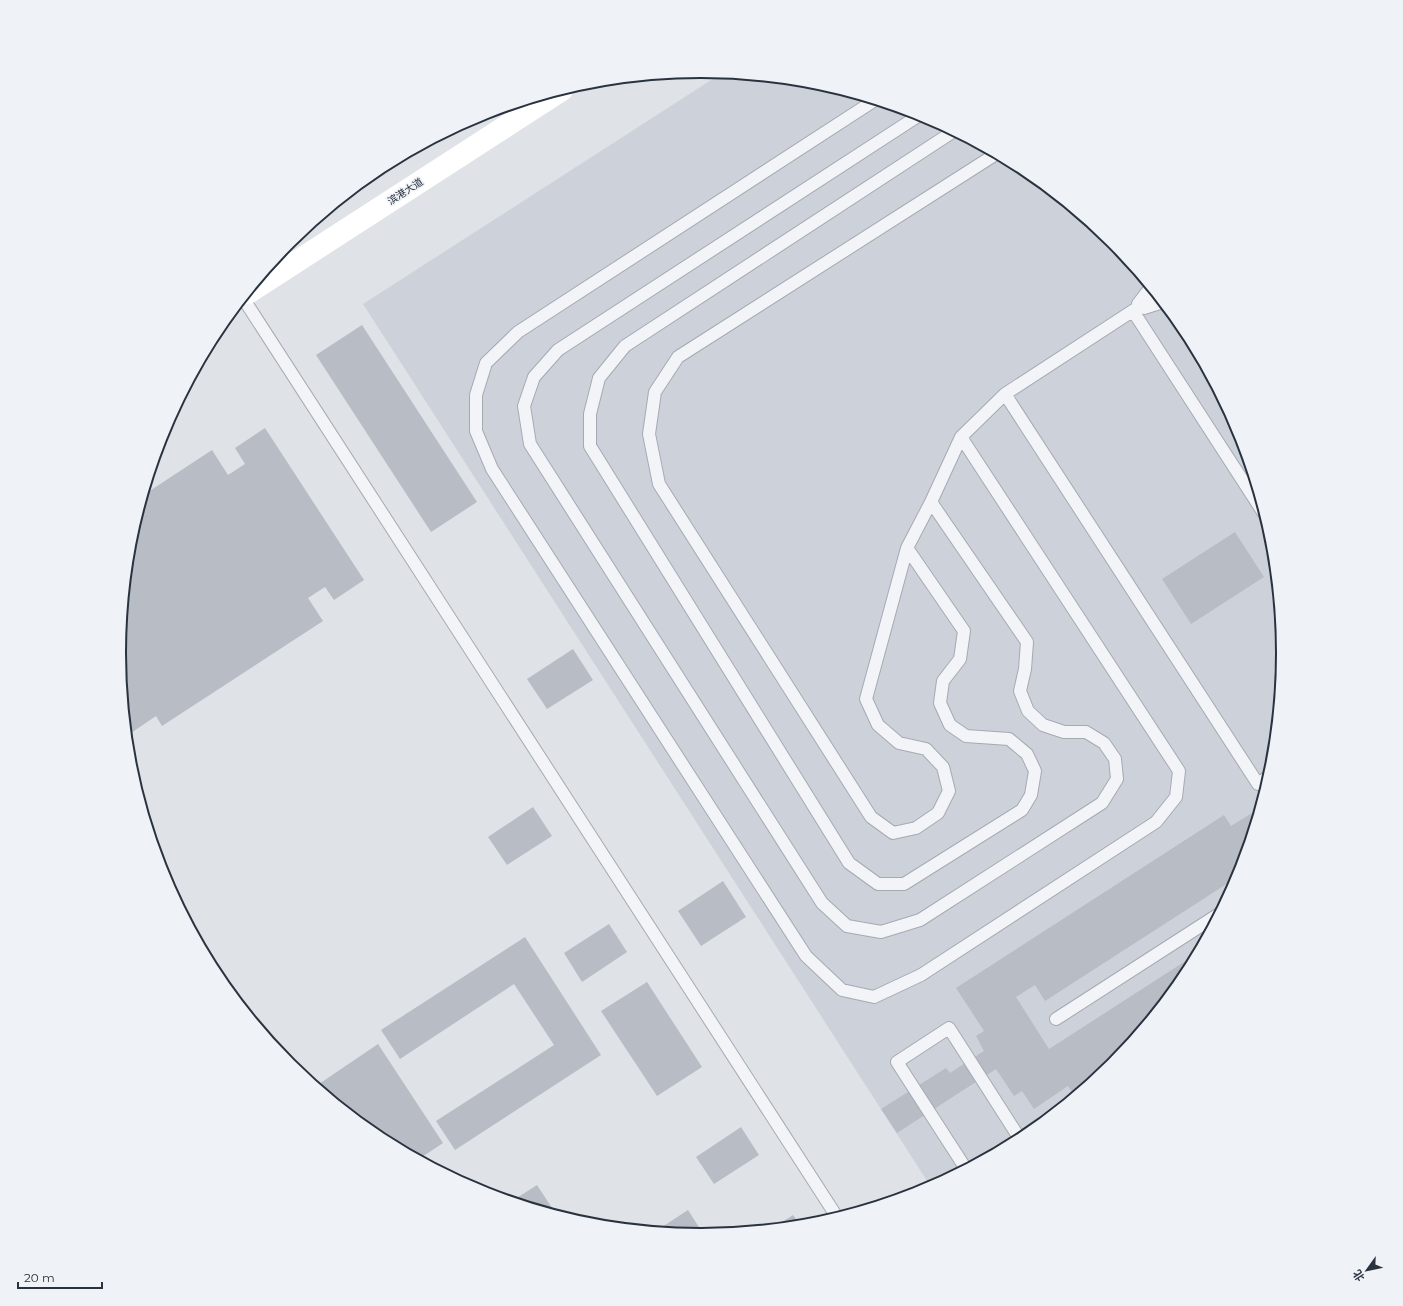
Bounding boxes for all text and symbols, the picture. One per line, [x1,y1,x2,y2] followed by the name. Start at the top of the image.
[385,175,426,208] street label: 滨港大道
[1347,1250,1387,1290] north arrow
[18,1264,102,1290] scale bar
[1350,1267,1367,1284] text: 北
[24,1270,55,1285] text: 20 m

